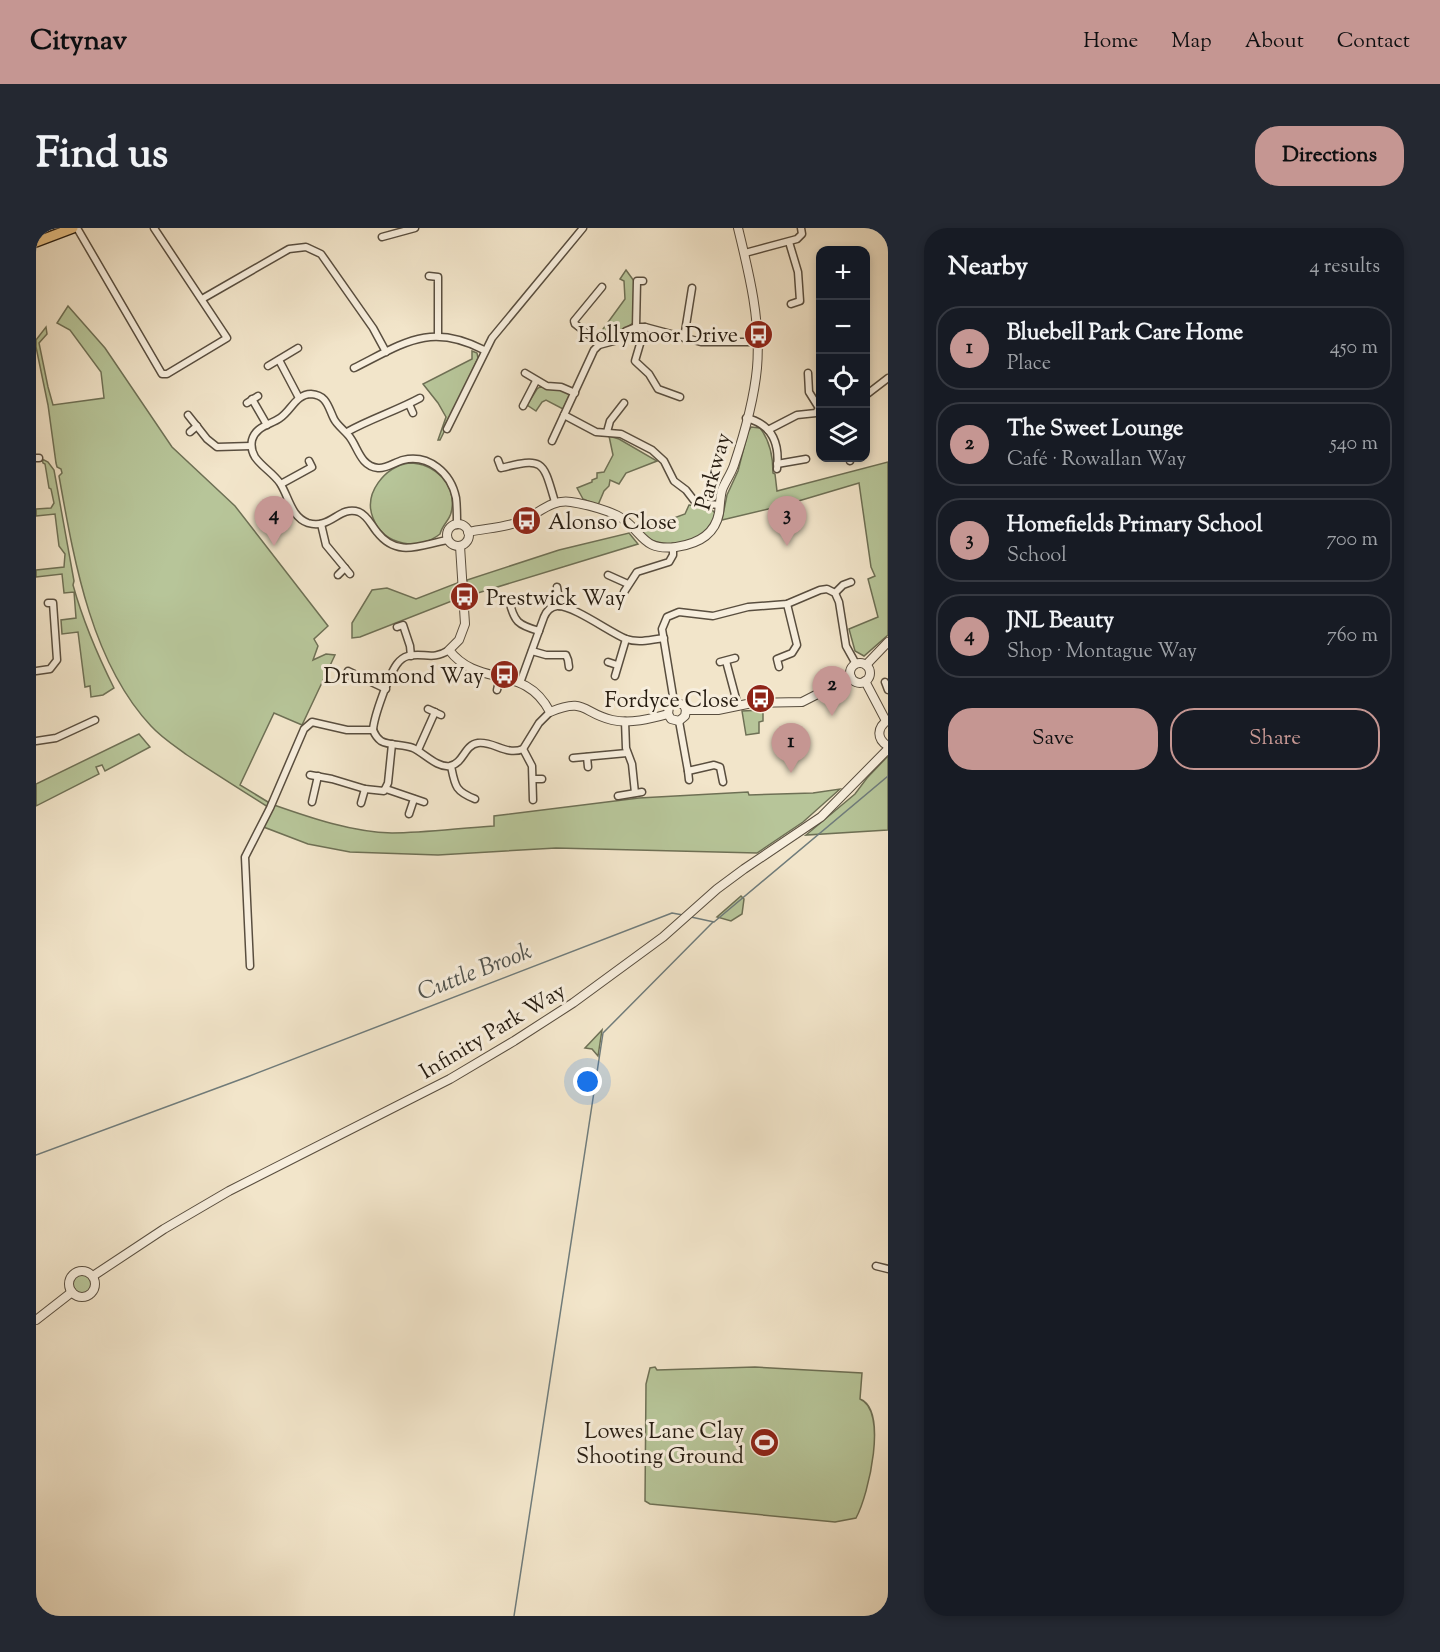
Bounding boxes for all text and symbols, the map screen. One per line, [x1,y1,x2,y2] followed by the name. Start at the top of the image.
[30,22,127,62] text: Citynav
[1083,27,1138,57] text: Home
[1171,27,1212,57] text: Map
[1245,27,1304,57] text: About
[1337,27,1410,57] text: Contact
[36,126,168,186] text: Find us
[1255,126,1404,186] button: Directions
[816,246,870,462] map controls
[816,246,870,300] button: +
[948,249,1028,286] text: Nearby
[1309,253,1380,282] text: 4 results
[816,300,870,354] button: −
[743,318,775,350] bus stop icon: Hollymoor Drive
[1007,318,1243,350] text: Bluebell Park Care Home
[578,321,738,353] place label: Hollymoor Drive
[966,334,973,363] text: 1
[1330,334,1378,363] text: 450 m
[1007,350,1051,379] text: Place
[816,354,870,408] button: locate
[816,408,870,462] button: layers
[1007,414,1183,446] text: The Sweet Lounge
[689,429,741,514] street label: Parkway
[965,430,974,459] text: 2
[1330,430,1378,459] text: 540 m
[1007,446,1186,475] text: Café · Rowallan Way
[254,496,294,546] pin: 4
[768,496,807,546] pin: 3
[511,505,543,537] bus stop icon: Alonso Close
[548,508,677,540] place label: Alonso Close
[1007,510,1263,542] text: Homefields Primary School
[965,526,974,555] text: 3
[1326,526,1378,555] text: 700 m
[1007,542,1067,571] text: School
[449,581,481,613] bus stop icon: Prestwick Way
[486,584,626,616] place label: Prestwick Way
[1007,606,1114,638] text: JNL Beauty
[964,622,975,651] text: 4
[1327,622,1378,651] text: 760 m
[1007,638,1197,667] text: Shop · Montague Way
[489,659,521,691] bus stop icon: Drummond Way
[324,662,484,694] place label: Drummond Way
[812,666,852,716] pin: 2
[744,683,776,715] bus stop icon: Fordyce Close
[605,686,739,718] place label: Fordyce Close
[948,708,1158,770] button: Save
[1170,708,1380,770] button: Share
[772,724,810,773] pin: 1
[413,935,537,1010] water label: Cuttle Brook
[415,976,573,1089] street label: Infinity Park Way
[573,1067,602,1096] your location
[576,1417,744,1474] place label: Lowes Lane Clay Shooting Ground
[749,1427,781,1459] sports icon: Lowes Lane Clay Shooting Ground

